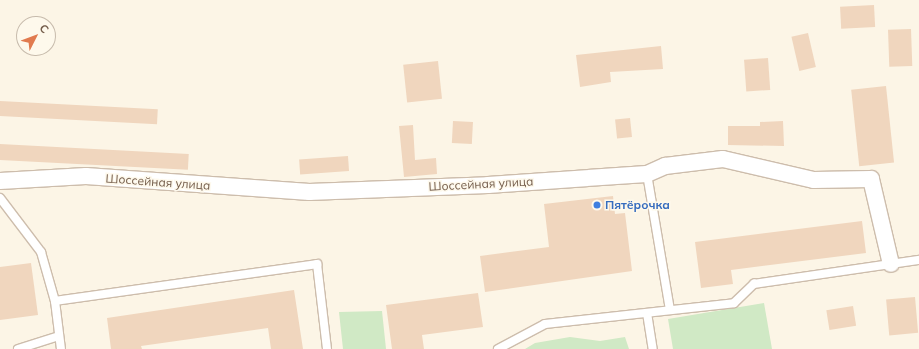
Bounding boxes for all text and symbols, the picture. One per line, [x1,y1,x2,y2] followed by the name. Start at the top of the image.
[16,16,56,56] north arrow
[36,21,52,36] text: С
[105,171,211,193] street label: Шоссейная улица
[428,174,534,194] street label: Шоссейная улица
[605,198,670,212] place label: Пятёрочка
[592,200,602,210] marker: Пятёрочка

